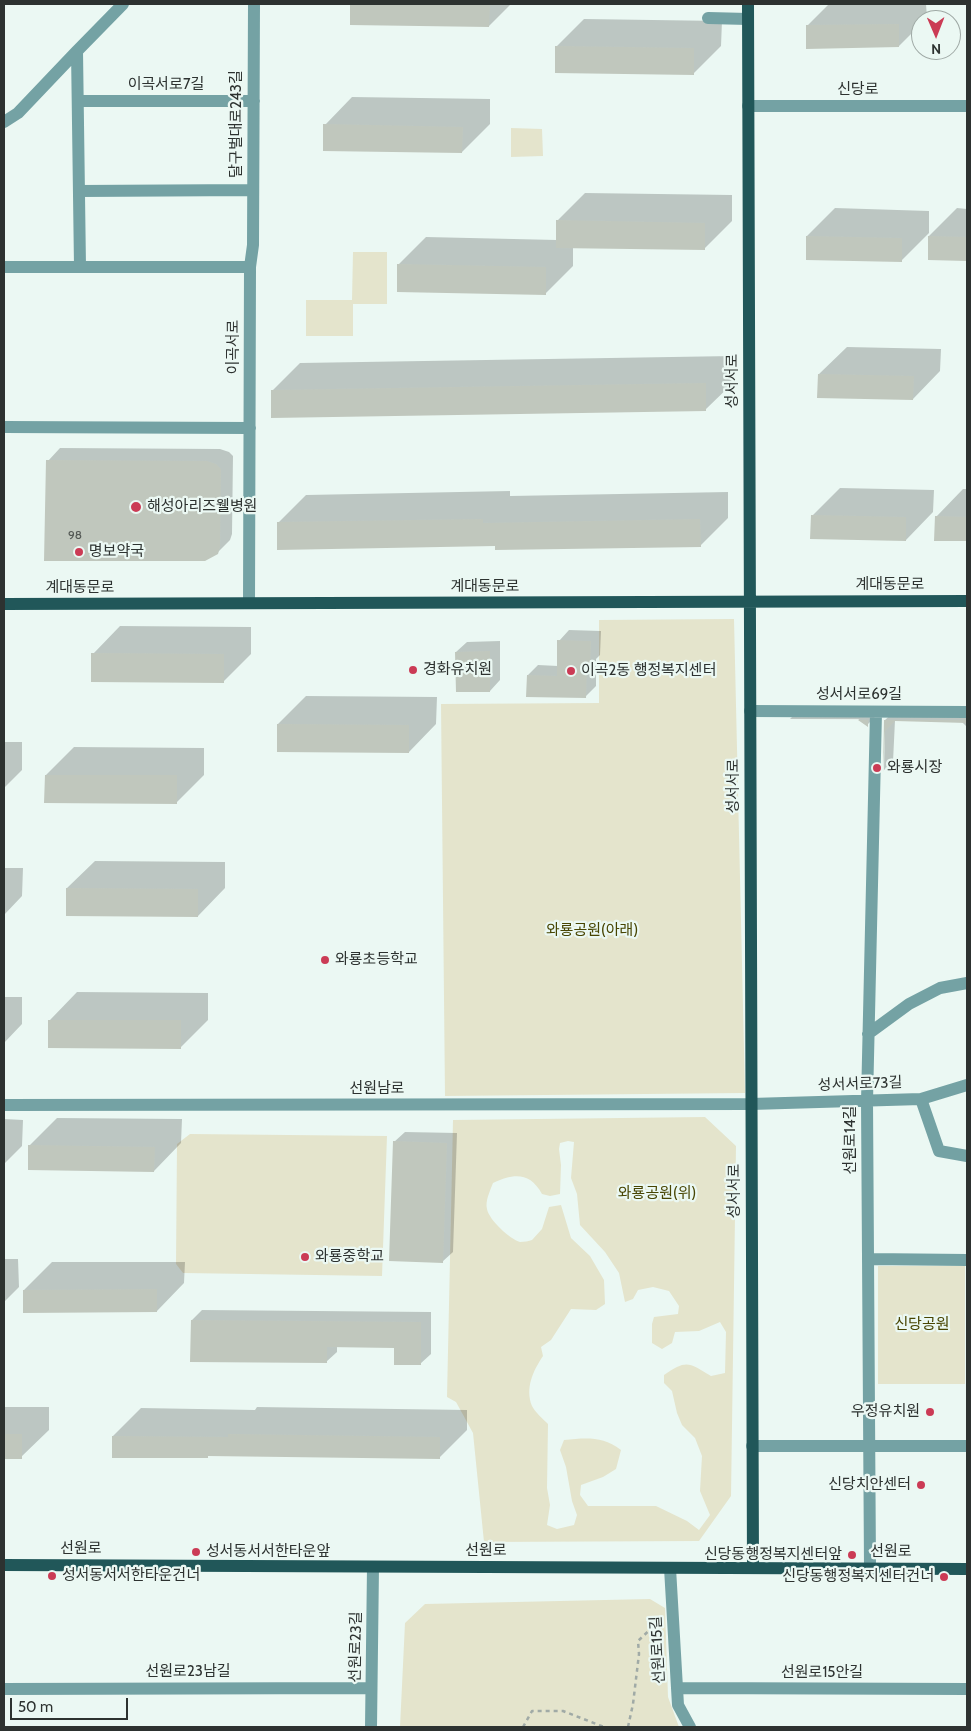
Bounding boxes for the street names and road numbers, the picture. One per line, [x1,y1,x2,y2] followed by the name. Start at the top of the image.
[228,70,246,178] street label: 달구벌대로243길
[128,76,204,94] street label: 이곡서로7길
[837,81,879,99] street label: 신당로
[225,319,243,375] street label: 이곡서로
[724,353,742,409] street label: 성서서로
[856,576,924,594] street label: 계대동문로
[451,578,519,596] street label: 계대동문로
[46,579,114,597] street label: 계대동문로
[816,686,902,704] street label: 성서서로69길
[725,758,743,814] street label: 성서서로
[817,1074,903,1094] street label: 성서서로73길
[349,1080,405,1098] street label: 선원남로
[842,1106,860,1174] street label: 선원로14길
[726,1163,744,1219] street label: 성서서로
[60,1540,102,1558] street label: 선원로
[465,1542,507,1560] street label: 선원로
[870,1543,912,1561] street label: 선원로
[346,1611,366,1683] street label: 선원로23길
[647,1615,669,1685] street label: 선원로15길
[146,1663,230,1681] street label: 선원로23남길
[781,1664,863,1682] street label: 선원로15안길

